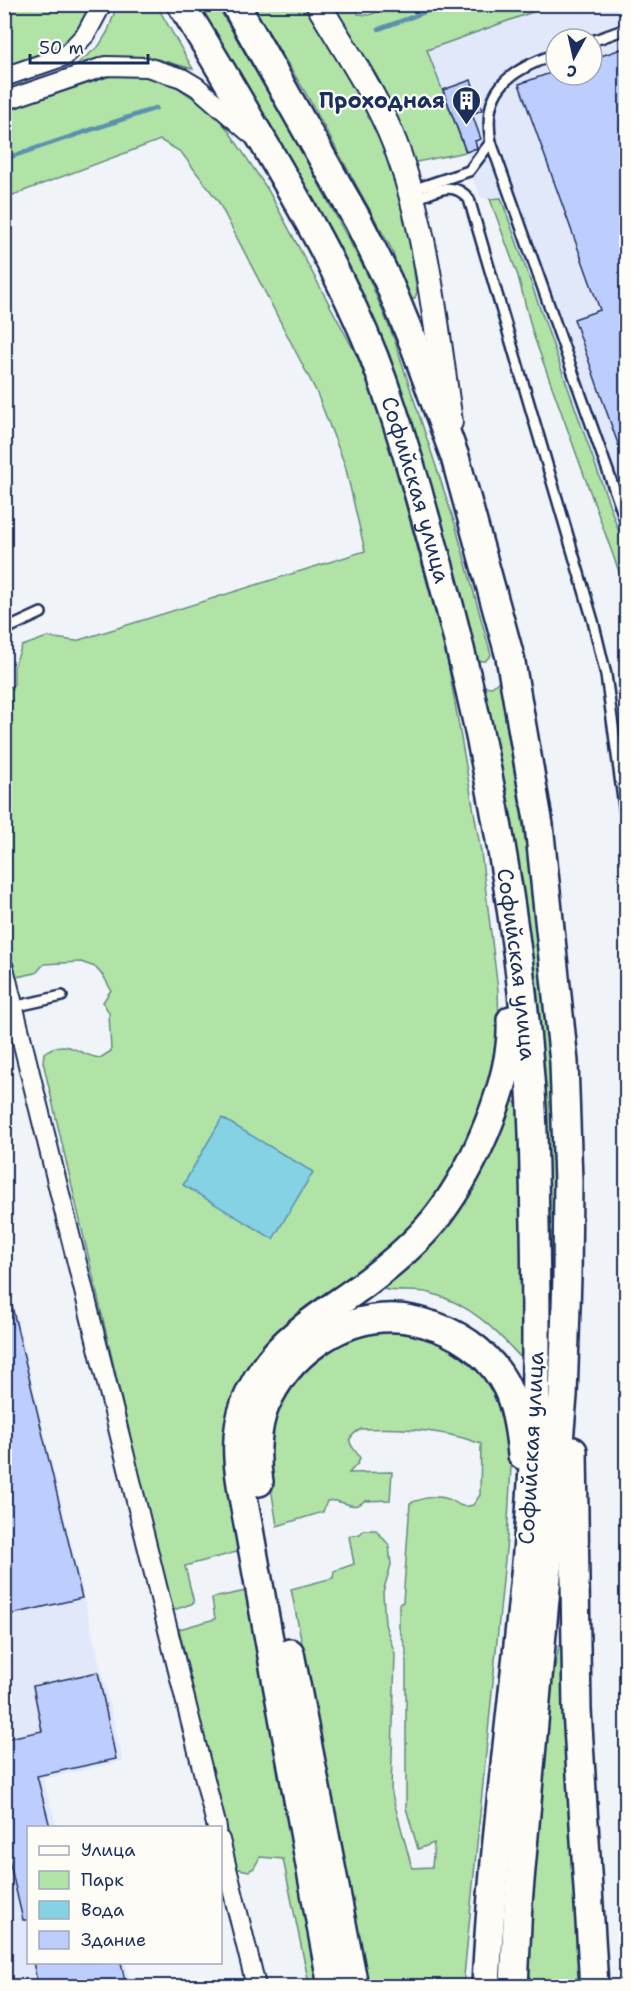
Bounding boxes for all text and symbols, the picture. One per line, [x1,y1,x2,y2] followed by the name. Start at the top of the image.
[30,27,148,65] scale bar
[544,27,604,87] north arrow
[39,36,84,60] text: 50 m
[565,60,578,82] text: С
[450,84,482,126] building icon: Проходная
[319,86,445,115] place label: Проходная
[375,392,457,587] street label: Софийская улица
[491,866,543,1062] street label: Софийская улица
[511,1350,551,1545] street label: Софийская улица
[27,1826,222,1964] legend
[81,1838,135,1862] text: Улица
[81,1868,124,1892] text: Парк
[81,1898,124,1922] text: Вода
[81,1928,146,1952] text: Здание

